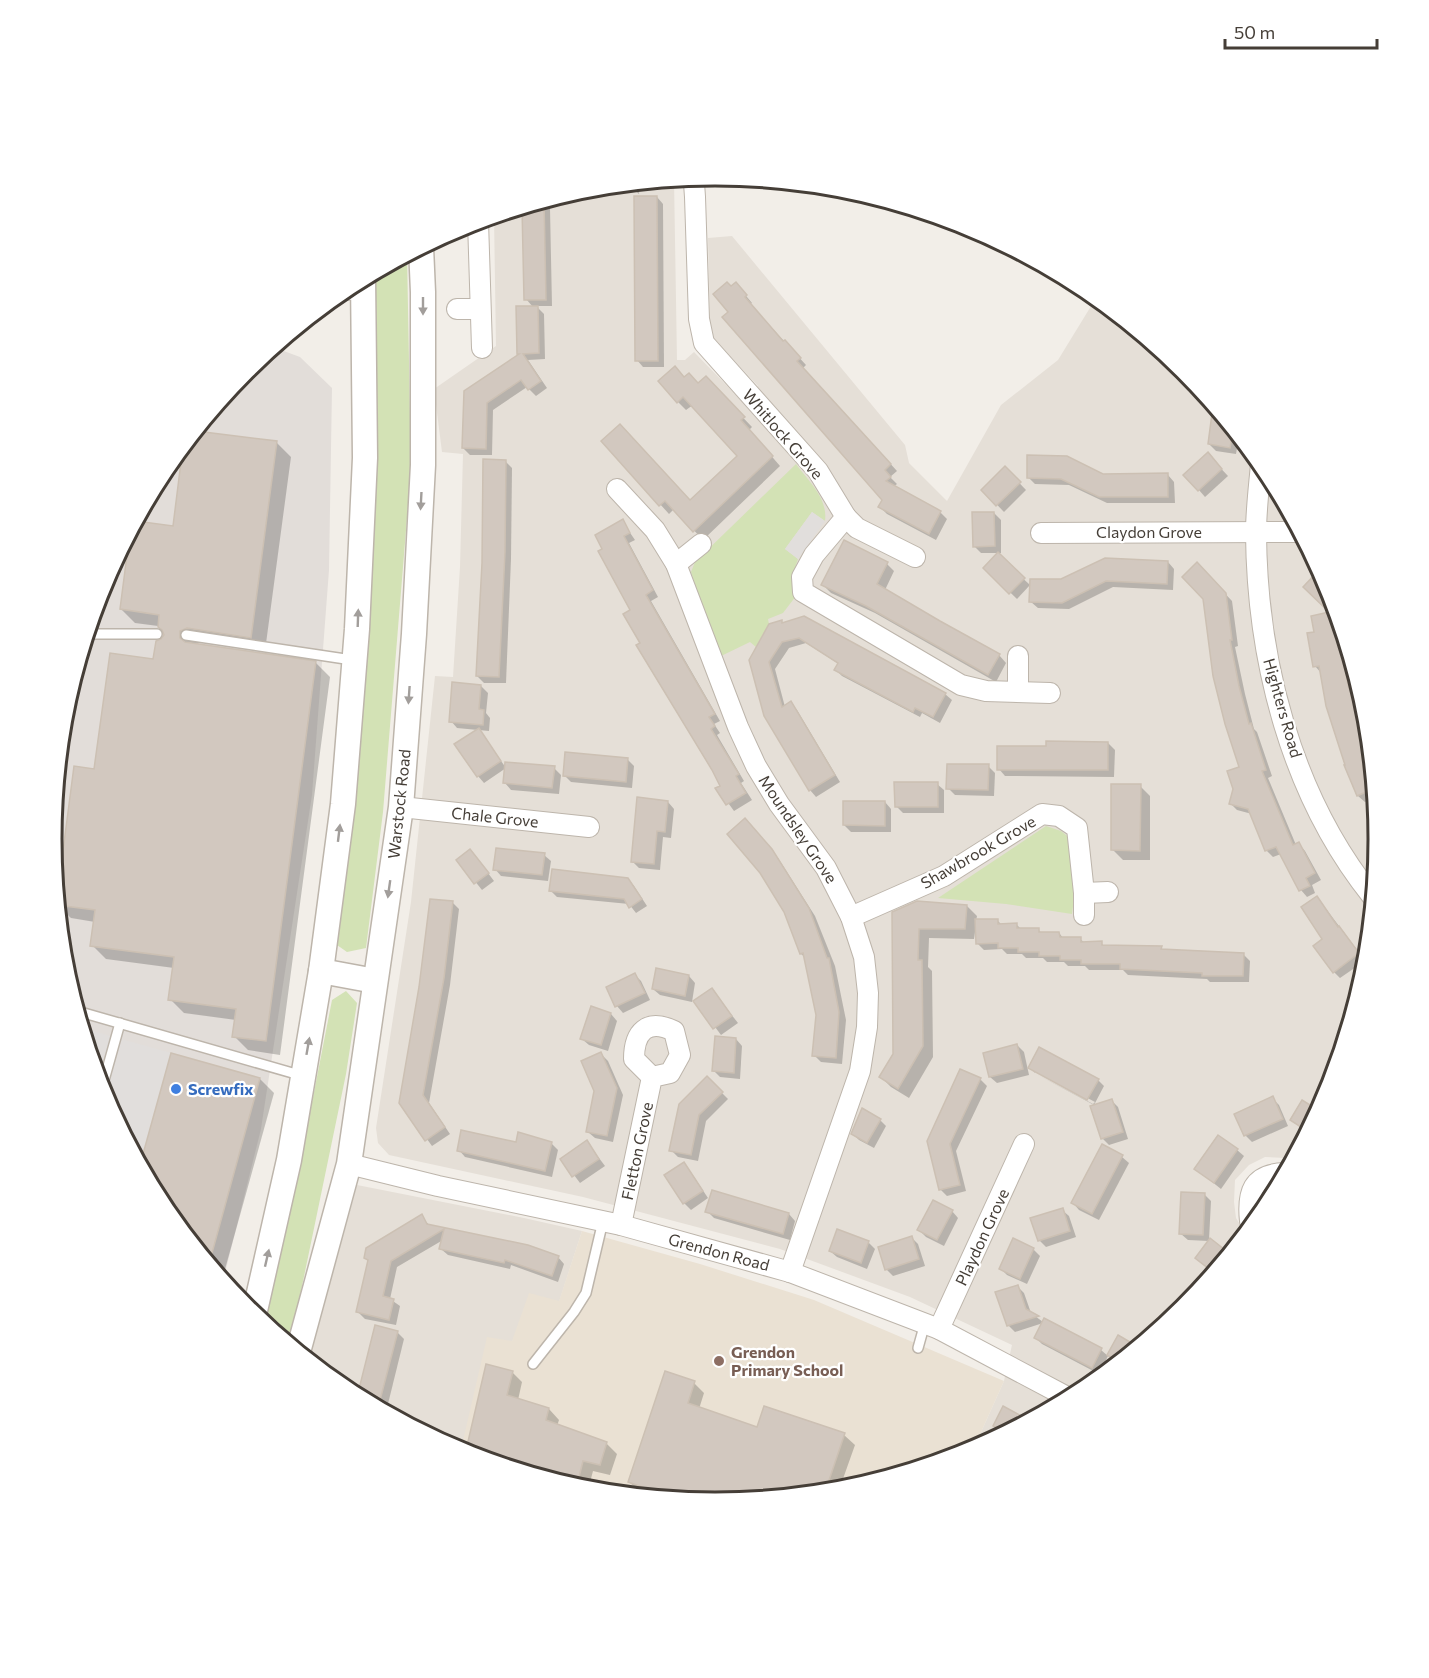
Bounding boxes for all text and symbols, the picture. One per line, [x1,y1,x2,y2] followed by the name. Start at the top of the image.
[1225,12,1376,50] scale bar
[1234,21,1275,43] text: 50 m
[418,296,428,315] one-way arrow
[739,385,828,483] street label: Whitlock Grove
[416,491,425,510] one-way arrow
[1096,522,1202,541] street label: Claydon Grove
[353,608,362,627] one-way arrow
[1260,656,1307,760] street label: Highters Road
[404,686,414,705] one-way arrow
[383,748,414,860] street label: Warstock Road
[755,771,842,887] street label: Moundsley Grove
[451,802,540,831] street label: Chale Grove
[917,811,1039,892] street label: Shawbrook Grove
[334,823,344,842] one-way arrow
[384,880,393,899] one-way arrow
[304,1037,313,1056] one-way arrow
[188,1079,253,1098] place label: Screwfix
[169,1082,183,1096] marker: Screwfix
[617,1100,656,1202] street label: Fletton Grove
[951,1185,1012,1288] street label: Playdon Grove
[667,1229,772,1274] street label: Grendon Road
[263,1249,272,1268] one-way arrow
[731,1342,843,1379] place label: Grendon Primary School
[712,1354,726,1368] marker: Grendon Primary School

